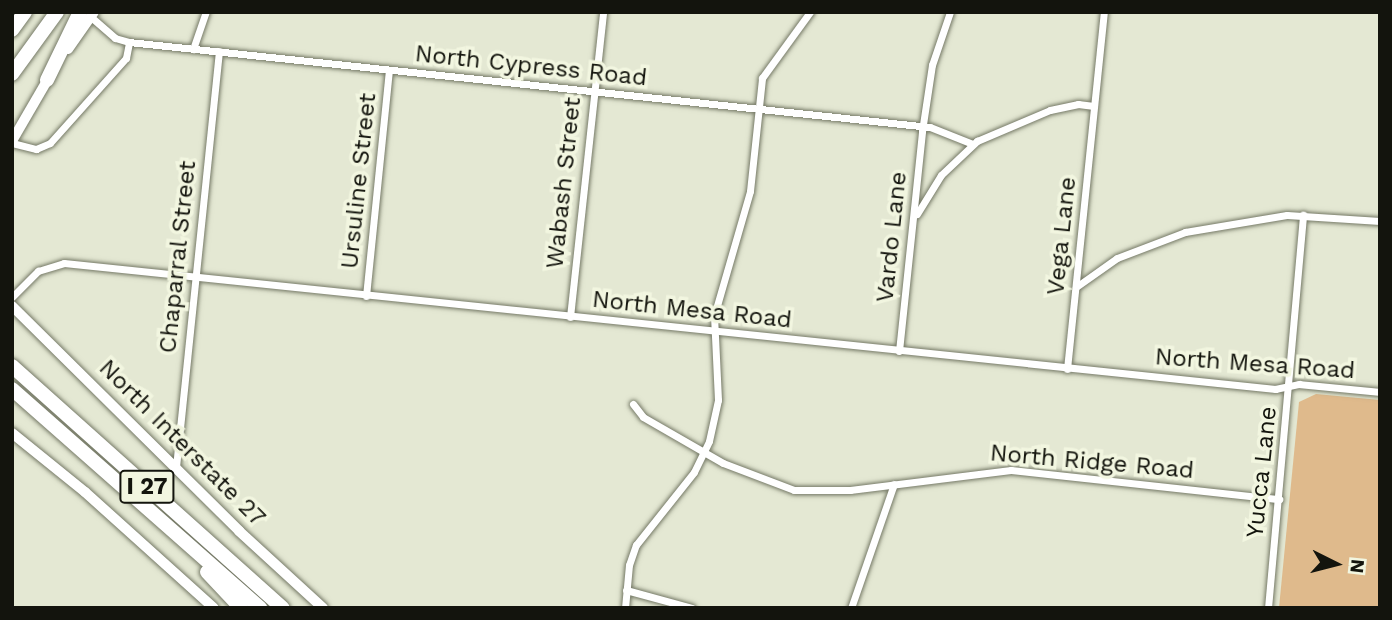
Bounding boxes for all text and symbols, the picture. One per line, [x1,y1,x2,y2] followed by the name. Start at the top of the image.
[414,39,648,93] street label: North Cypress Road
[335,92,383,270] street label: Ursuline Street
[541,96,587,270] street label: Wabash Street
[154,159,202,355] street label: Chaparral Street
[871,170,913,304] street label: Vardo Lane
[1041,175,1083,297] street label: Vega Lane
[590,285,794,335] street label: North Mesa Road
[1154,343,1356,385] street label: North Mesa Road
[93,354,271,532] street label: North Interstate 27
[1241,405,1283,539] street label: Yucca Lane
[989,439,1195,485] street label: North Ridge Road
[119,467,175,506] road number: I 27
[1301,529,1371,599] north arrow
[1345,558,1370,574] text: N

